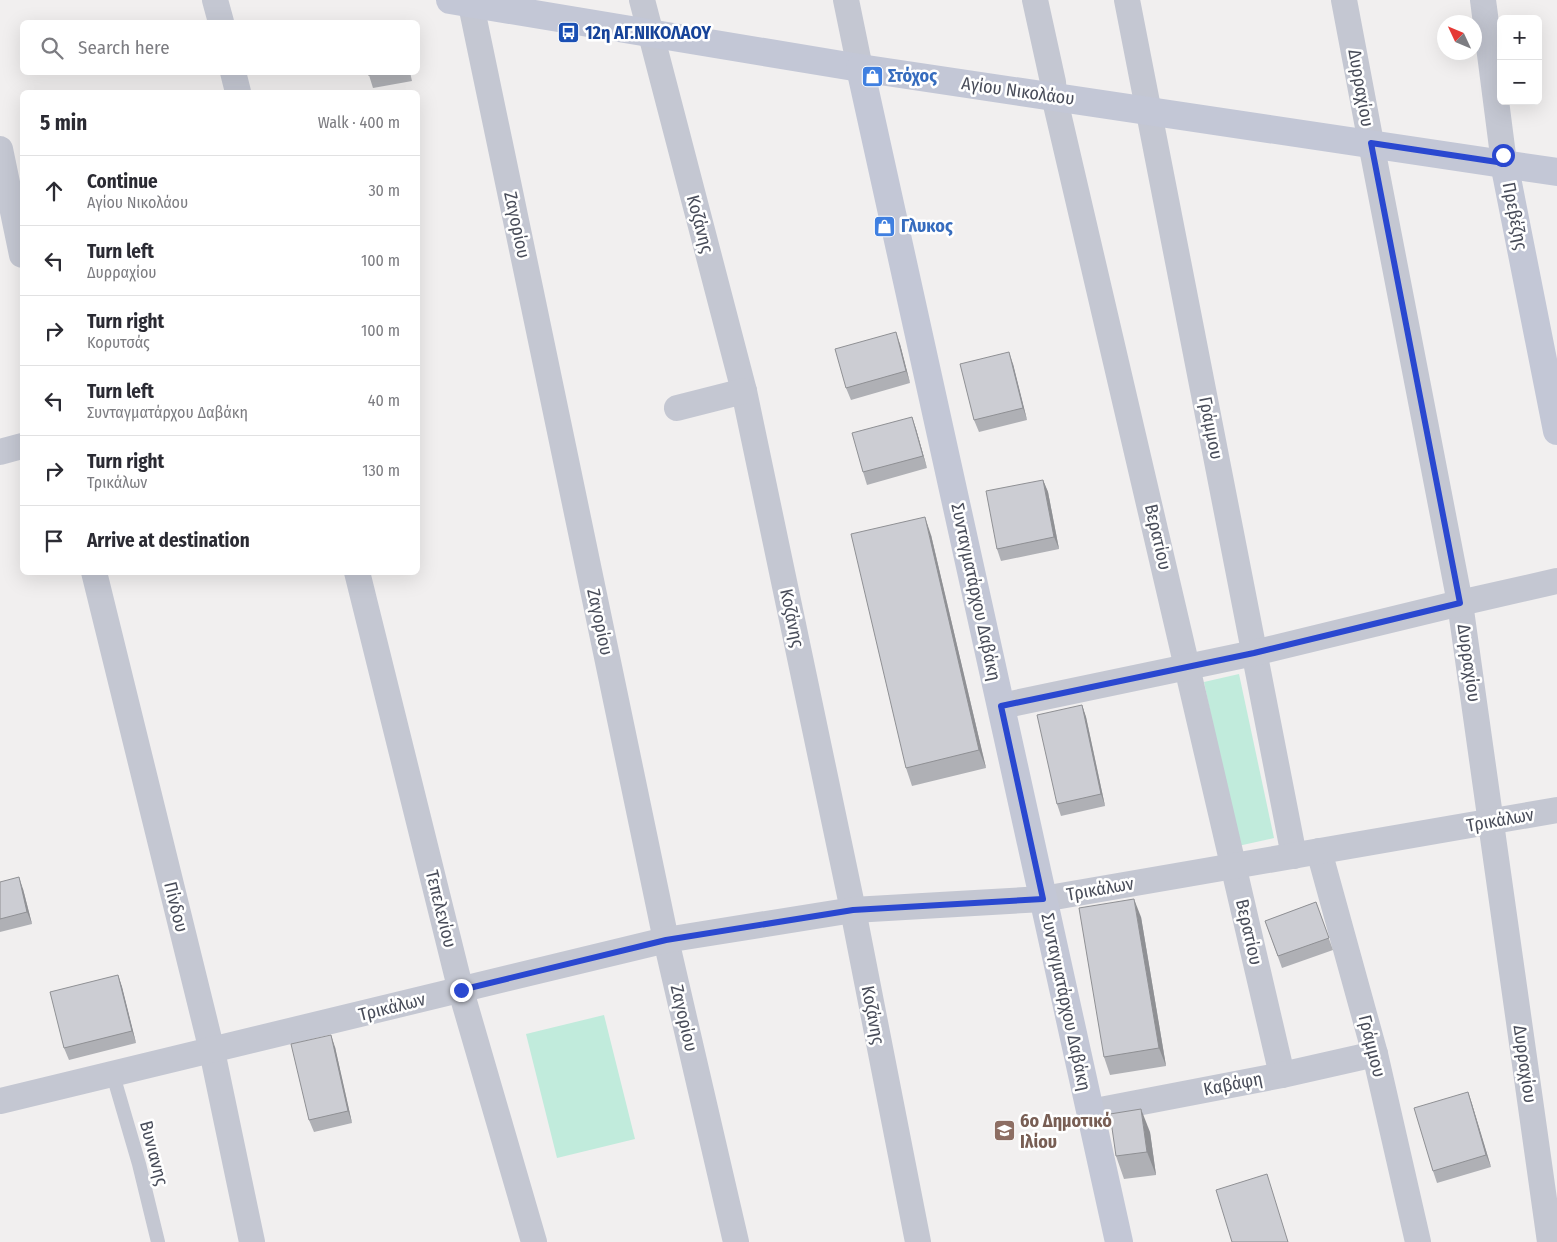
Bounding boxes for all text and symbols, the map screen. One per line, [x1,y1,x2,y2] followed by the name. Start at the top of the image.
[1437,15,1482,60] north arrow
[1497,15,1542,105] map controls
[1497,15,1542,60] button: +
[20,20,420,75] search box
[557,21,581,45] bus stop icon: 12η ΑΓ.ΝΙΚΟΛΑΟΥ
[585,22,711,44] place label: 12η ΑΓ.ΝΙΚΟΛΑΟΥ
[38,34,66,62] icon: search
[78,36,170,59] text: Search here
[1343,48,1379,128] street label: Δυρραχίου
[1497,60,1542,105] button: −
[860,64,884,88] shop icon: Στόχος
[888,65,937,87] place label: Στόχος
[960,72,1076,110] street label: Αγίου Νικολάου
[40,110,87,136] text: 5 min
[318,113,400,132] text: Walk · 400 m
[1492,144,1515,167] route start
[87,170,158,193] text: Continue
[40,177,68,205] icon: ahead
[1498,180,1532,252] street label: Πρεβέζης
[368,181,400,200] text: 30 m
[499,190,535,260] street label: Ζαγορίου
[87,193,188,212] text: Αγίου Νικολάου
[682,193,718,256] street label: Κοζάνης
[873,214,897,238] shop icon: Γλυκος
[901,215,953,237] place label: Γλυκος
[87,240,154,263] text: Turn left
[40,247,68,275] icon: left
[361,251,400,270] text: 100 m
[87,263,157,282] text: Δυρραχίου
[87,310,164,333] text: Turn right
[40,317,68,345] icon: right
[361,321,400,340] text: 100 m
[87,333,150,352] text: Κορυτσάς
[87,380,154,403] text: Turn left
[40,387,68,415] icon: left
[368,391,400,410] text: 40 m
[1194,395,1228,461] street label: Γράμμου
[87,403,248,422] text: Συνταγματάρχου Δαβάκη
[87,450,164,473] text: Turn right
[40,457,68,485] icon: right
[362,461,400,480] text: 130 m
[87,473,147,492] text: Τρικάλων
[946,501,1006,683] street label: Συνταγματάρχου Δαβάκη
[1140,502,1176,572] street label: Βερατίου
[40,527,68,555] icon: arrive
[87,529,250,552] text: Arrive at destination
[582,587,618,657] street label: Ζαγορίου
[775,587,809,650] street label: Κοζάνης
[1453,623,1485,703] street label: Δυρραχίου
[1465,803,1535,837] street label: Τρικάλων
[421,868,461,950] street label: Τεπελενίου
[1065,872,1135,906] street label: Τρικάλων
[159,880,193,934] street label: Πίνδου
[1231,897,1267,967] street label: Βερατίου
[1036,911,1096,1093] street label: Συνταγματάρχου Δαβάκη
[450,979,473,1002] route end
[666,982,702,1054] street label: Ζαγορίου
[857,984,890,1047] street label: Κοζάνης
[356,988,428,1026] street label: Τρικάλων
[1354,1013,1390,1079] street label: Γράμμου
[1509,1024,1541,1104] street label: Δυρραχίου
[1202,1068,1264,1100] street label: Καβάφη
[1020,1110,1112,1153] place label: 6ο Δημοτικό Ιλίου
[135,1118,173,1188] street label: Βυνιανης
[992,1119,1016,1143] school or university icon: 6ο Δημοτικό Ιλίου

